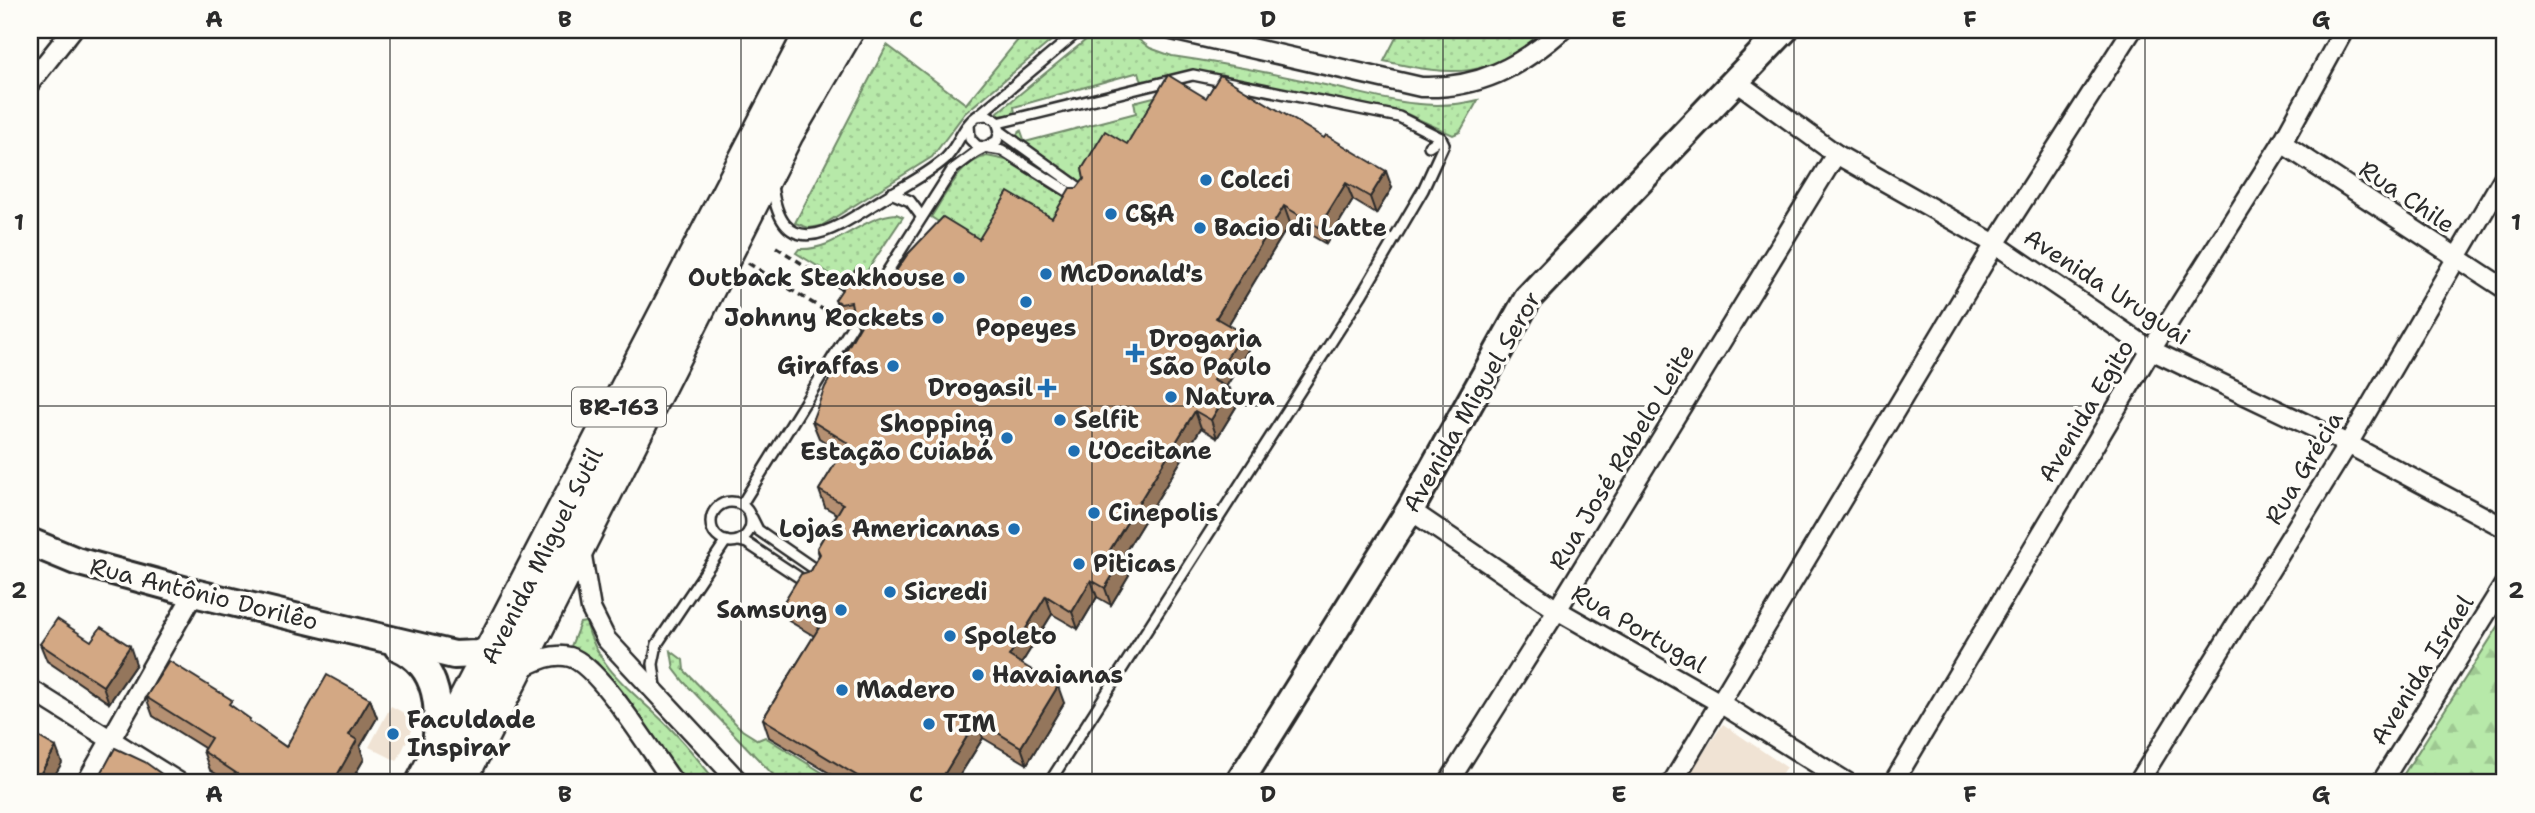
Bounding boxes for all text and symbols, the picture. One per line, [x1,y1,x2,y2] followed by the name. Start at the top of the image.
[205,4,223,34] text: A
[558,4,572,34] text: B
[909,4,923,34] text: C
[1260,4,1276,34] text: D
[1611,4,1627,34] text: E
[1963,4,1977,34] text: F
[2312,4,2331,34] text: G
[2353,153,2461,241] street label: Rua Chile
[1220,164,1290,196] place label: Colcci
[1198,172,1214,188] marker: Colcci
[1125,198,1175,230] place label: C&A
[1103,206,1119,222] marker: C&A
[14,207,24,237] text: 1
[2511,207,2521,237] text: 1
[1214,212,1387,244] place label: Bacio di Latte
[1192,220,1208,236] marker: Bacio di Latte
[2018,221,2196,353] street label: Avenida Uruguai
[1060,258,1203,290] place label: McDonald's
[688,262,945,294] place label: Outback Steakhouse
[1038,266,1054,282] marker: McDonald's
[951,270,967,286] marker: Outback Steakhouse
[1396,286,1548,518] street label: Avenida Miguel Seror
[1018,294,1034,310] marker: Popeyes
[724,302,924,334] place label: Johnny Rockets
[930,310,946,326] marker: Johnny Rockets
[976,312,1076,344] place label: Popeyes
[1149,323,1271,383] place label: Drogaria São Paulo
[2031,334,2141,488] street label: Avenida Egito
[1542,338,1702,576] street label: Rua José Rabelo Leite
[1127,345,1143,361] marker: Drogaria São Paulo
[777,350,879,382] place label: Giraffas
[885,358,901,374] marker: Giraffas
[928,372,1033,404] place label: Drogasil
[1039,380,1055,396] marker: Drogasil
[1185,381,1275,413] place label: Natura
[572,388,666,426] road number: BR-163
[1163,389,1179,405] marker: Natura
[1074,404,1139,436] place label: Selfit
[2258,405,2350,531] street label: Rua Grécia
[800,408,994,468] place label: Shopping Estação Cuiabá
[1052,412,1068,428] marker: Selfit
[999,430,1015,446] marker: Shopping Estação Cuiabá
[1088,435,1212,467] place label: L'Occitane
[473,442,611,670] street label: Avenida Miguel Sutil
[1066,443,1082,459] marker: L'Occitane
[1108,497,1218,529] place label: Cinepolis
[1086,505,1102,521] marker: Cinepolis
[779,513,1000,545] place label: Lojas Americanas
[1006,521,1022,537] marker: Lojas Americanas
[1093,548,1176,580] place label: Piticas
[87,550,321,638] street label: Rua Antônio Dorilêo
[1071,556,1087,572] marker: Piticas
[11,575,27,605] text: 2
[2508,575,2524,605] text: 2
[904,576,988,608] place label: Sicredi
[1565,577,1713,681] street label: Rua Portugal
[882,584,898,600] marker: Sicredi
[2363,588,2481,751] street label: Avenida Israel
[716,594,827,626] place label: Samsung
[833,602,849,618] marker: Samsung
[964,620,1057,652] place label: Spoleto
[942,628,958,644] marker: Spoleto
[992,659,1123,691] place label: Havaianas
[970,667,986,683] marker: Havaianas
[856,674,955,706] place label: Madero
[834,682,850,698] marker: Madero
[407,704,536,764] place label: Faculdade Inspirar
[943,708,997,740] place label: TIM
[921,716,937,732] marker: TIM
[385,726,401,742] marker: Faculdade Inspirar
[205,779,223,809] text: A
[558,779,572,809] text: B
[909,779,923,809] text: C
[1260,779,1276,809] text: D
[1611,779,1627,809] text: E
[1963,779,1977,809] text: F
[2312,779,2331,809] text: G

